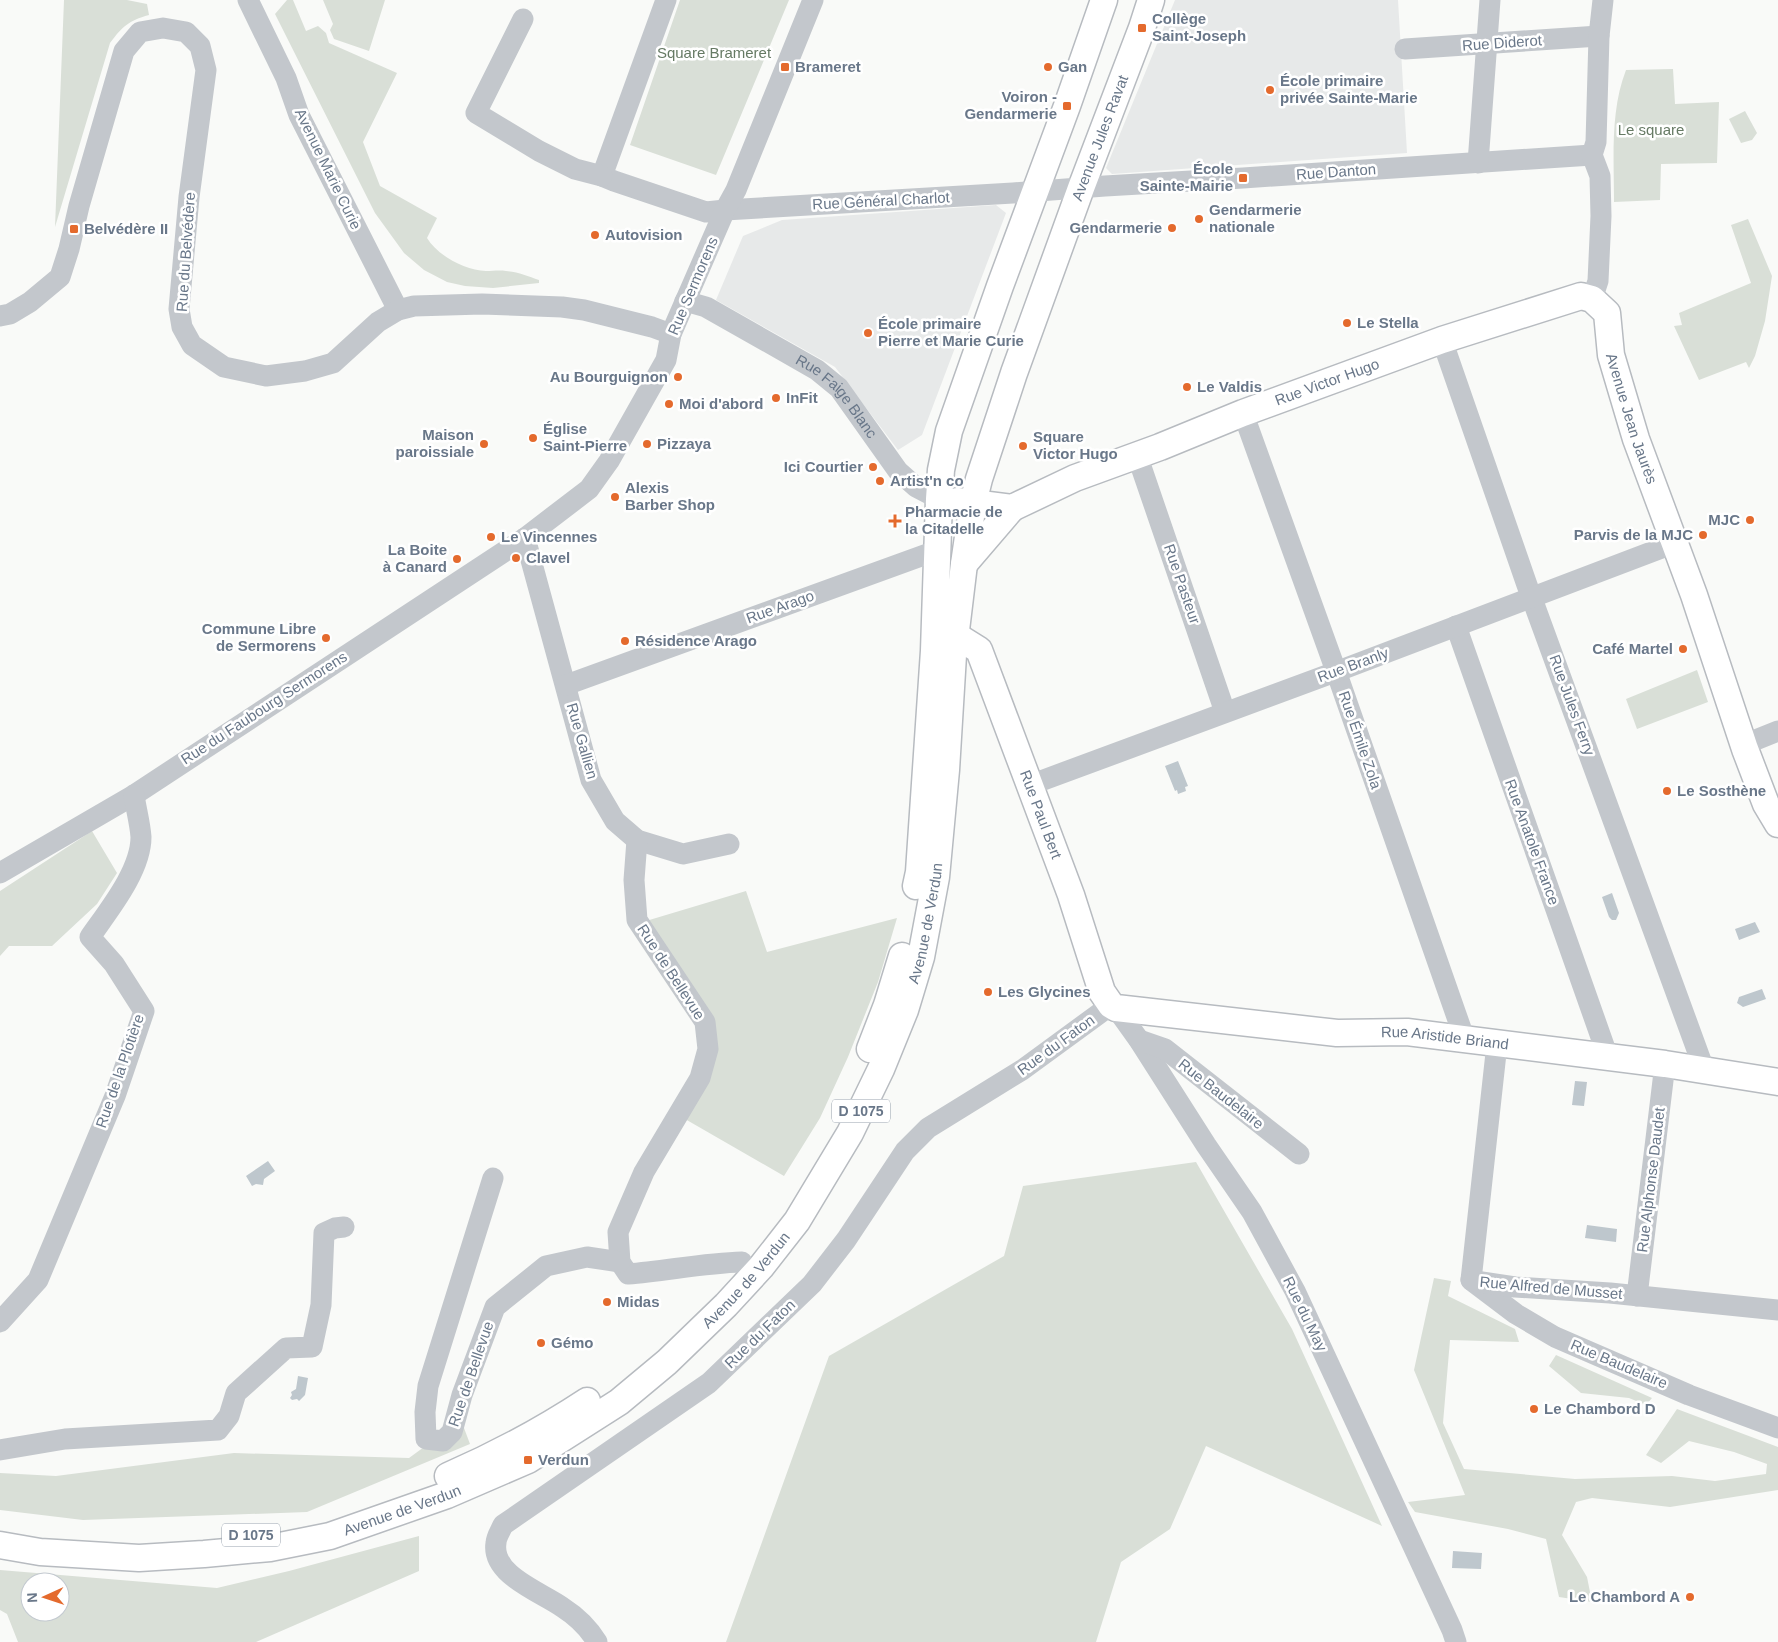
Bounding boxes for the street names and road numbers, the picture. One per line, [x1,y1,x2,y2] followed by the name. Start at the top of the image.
[1461,31,1543,54] street label: Rue Diderot
[1068,72,1132,203] street label: Avenue Jules Ravat
[292,106,365,232] street label: Avenue Marie Curie
[1295,160,1376,183] street label: Rue Danton
[812,188,951,213] street label: Rue Général Charlot
[173,191,198,312] street label: Rue du Belvédère
[664,234,721,337] street label: Rue Sermorens
[793,351,881,442] street label: Rue Faige Blanc
[1603,351,1661,486] street label: Avenue Jean Jaurès
[1272,355,1381,409] street label: Rue Victor Hugo
[1161,542,1204,626] street label: Rue Pasteur
[744,586,816,627] street label: Rue Arago
[1315,644,1391,685] street label: Rue Branly
[178,648,350,768] street label: Rue du Faubourg Sermorens
[1546,652,1599,758] street label: Rue Jules Ferry
[1336,689,1385,792] street label: Rue Émile Zola
[564,701,601,781] street label: Rue Gallien
[1017,768,1066,862] street label: Rue Paul Bert
[1502,777,1563,907] street label: Rue Anatole France
[904,862,945,986] street label: Avenue de Verdun
[634,921,709,1023] street label: Rue de Bellevue
[1014,1011,1097,1078] street label: Rue du Faton
[92,1012,147,1130] street label: Rue de la Plotière
[1381,1023,1510,1053] street label: Rue Aristide Briand
[1175,1055,1267,1132] street label: Rue Baudelaire
[832,1100,890,1122] road number: D 1075
[1633,1106,1668,1253] street label: Rue Alphonse Daudet
[698,1228,793,1331] street label: Avenue de Verdun
[1479,1273,1624,1302] street label: Rue Alfred de Musset
[1280,1274,1331,1354] street label: Rue du May
[721,1296,798,1371] street label: Rue du Faton
[445,1319,496,1429] street label: Rue de Bellevue
[1568,1336,1670,1392] street label: Rue Baudelaire
[341,1481,463,1539] street label: Avenue de Verdun
[222,1524,280,1546] road number: D 1075

